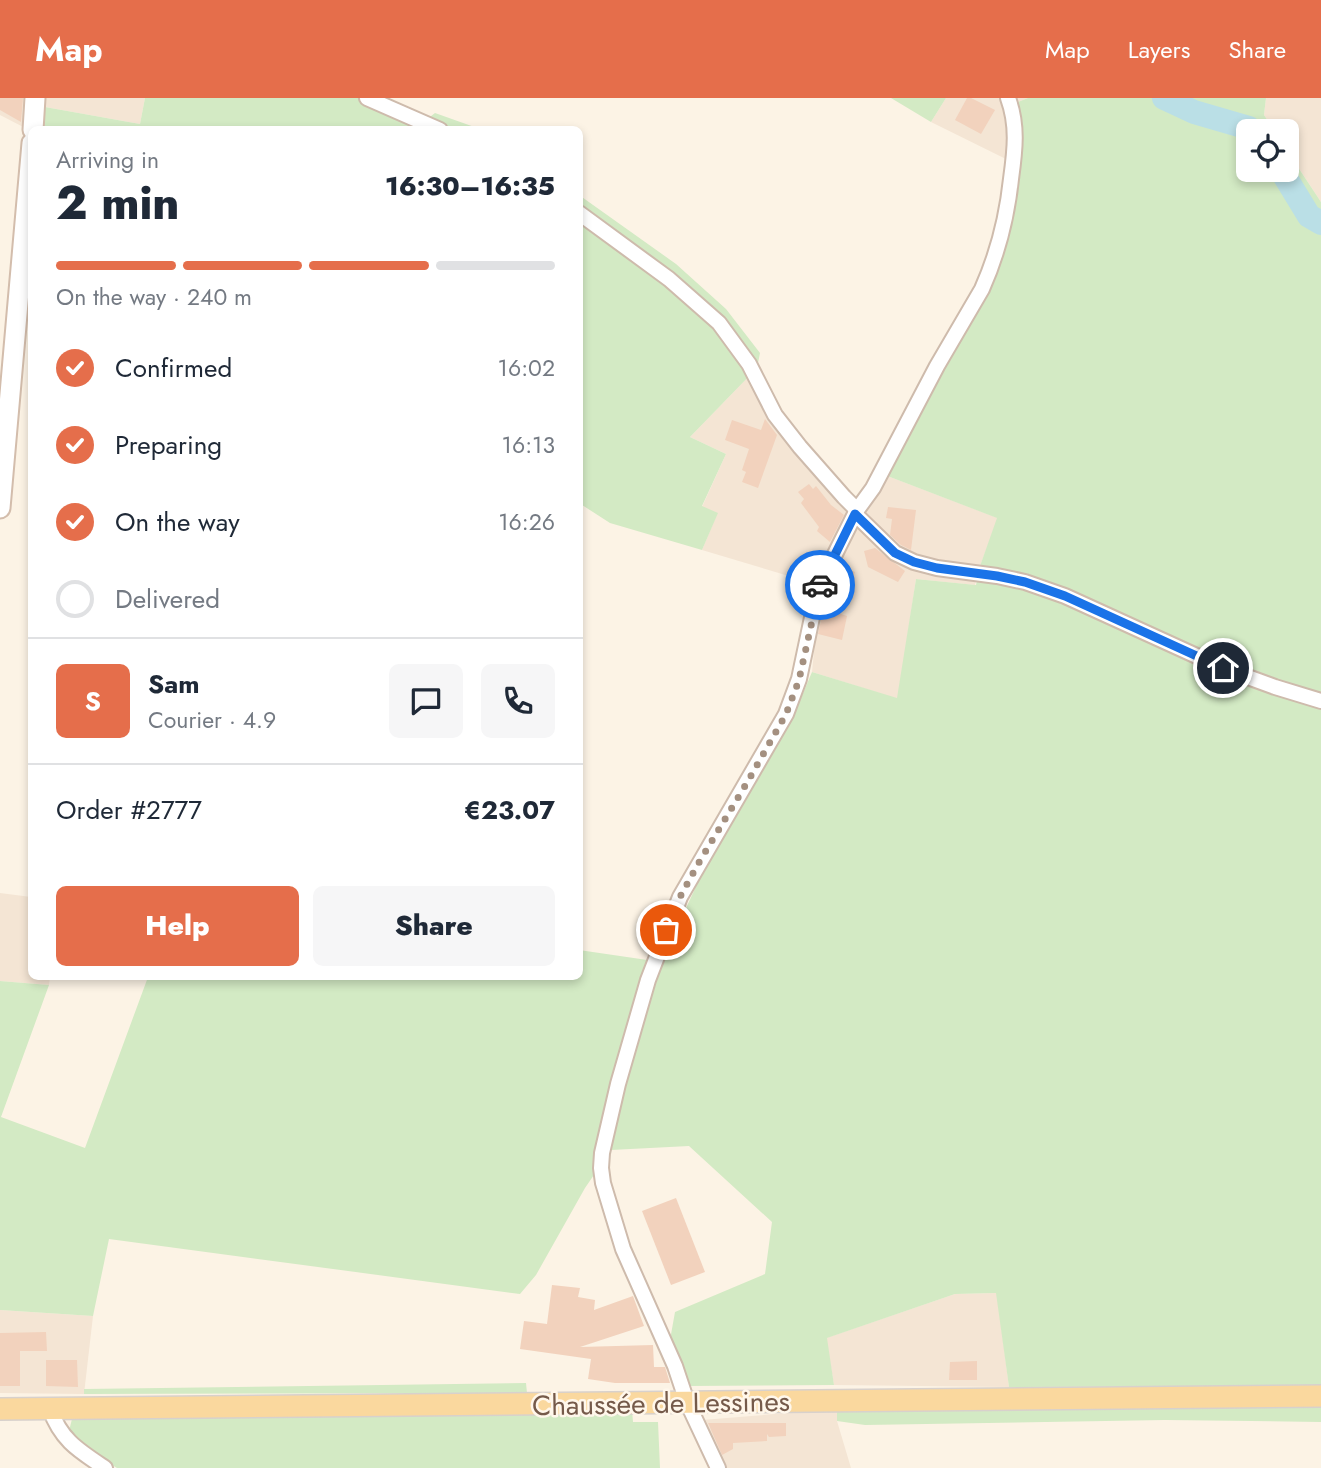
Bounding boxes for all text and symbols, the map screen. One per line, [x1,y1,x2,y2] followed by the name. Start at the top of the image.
[35,26,103,73] text: Map
[1045,32,1090,67] text: Map
[1128,32,1190,67] text: Layers
[1228,32,1286,67] text: Share
[1236,119,1299,182] map controls
[1236,119,1299,182] button: locate
[56,143,159,177] text: Arriving in
[385,167,555,205] text: 16:30–16:35
[56,170,180,236] text: 2 min
[56,280,252,314] text: On the way · 240 m
[56,349,94,387] icon: check
[115,349,232,387] text: Confirmed
[498,351,555,385] text: 16:02
[56,426,94,464] icon: check
[115,426,222,464] text: Preparing
[502,428,555,462] text: 16:13
[56,503,94,541] icon: check
[115,503,240,541] text: On the way
[498,505,555,539] text: 16:26
[785,550,855,620] courier
[801,566,839,604] icon: car
[115,580,220,618] text: Delivered
[1193,638,1253,698] pin
[1204,649,1242,687] icon: home
[389,664,463,738] button: chat
[481,664,555,738] button: phone
[148,665,200,703] text: Sam
[85,682,101,720] text: S
[148,703,276,737] text: Courier · 4.9
[56,791,202,829] text: Order #2777
[464,791,555,829] text: €23.07
[56,886,299,966] button: Help
[313,886,555,966] button: Share
[636,900,696,960] pin
[647,911,685,949] icon: bag
[532,1381,790,1426] street label: Chaussée de Lessines

